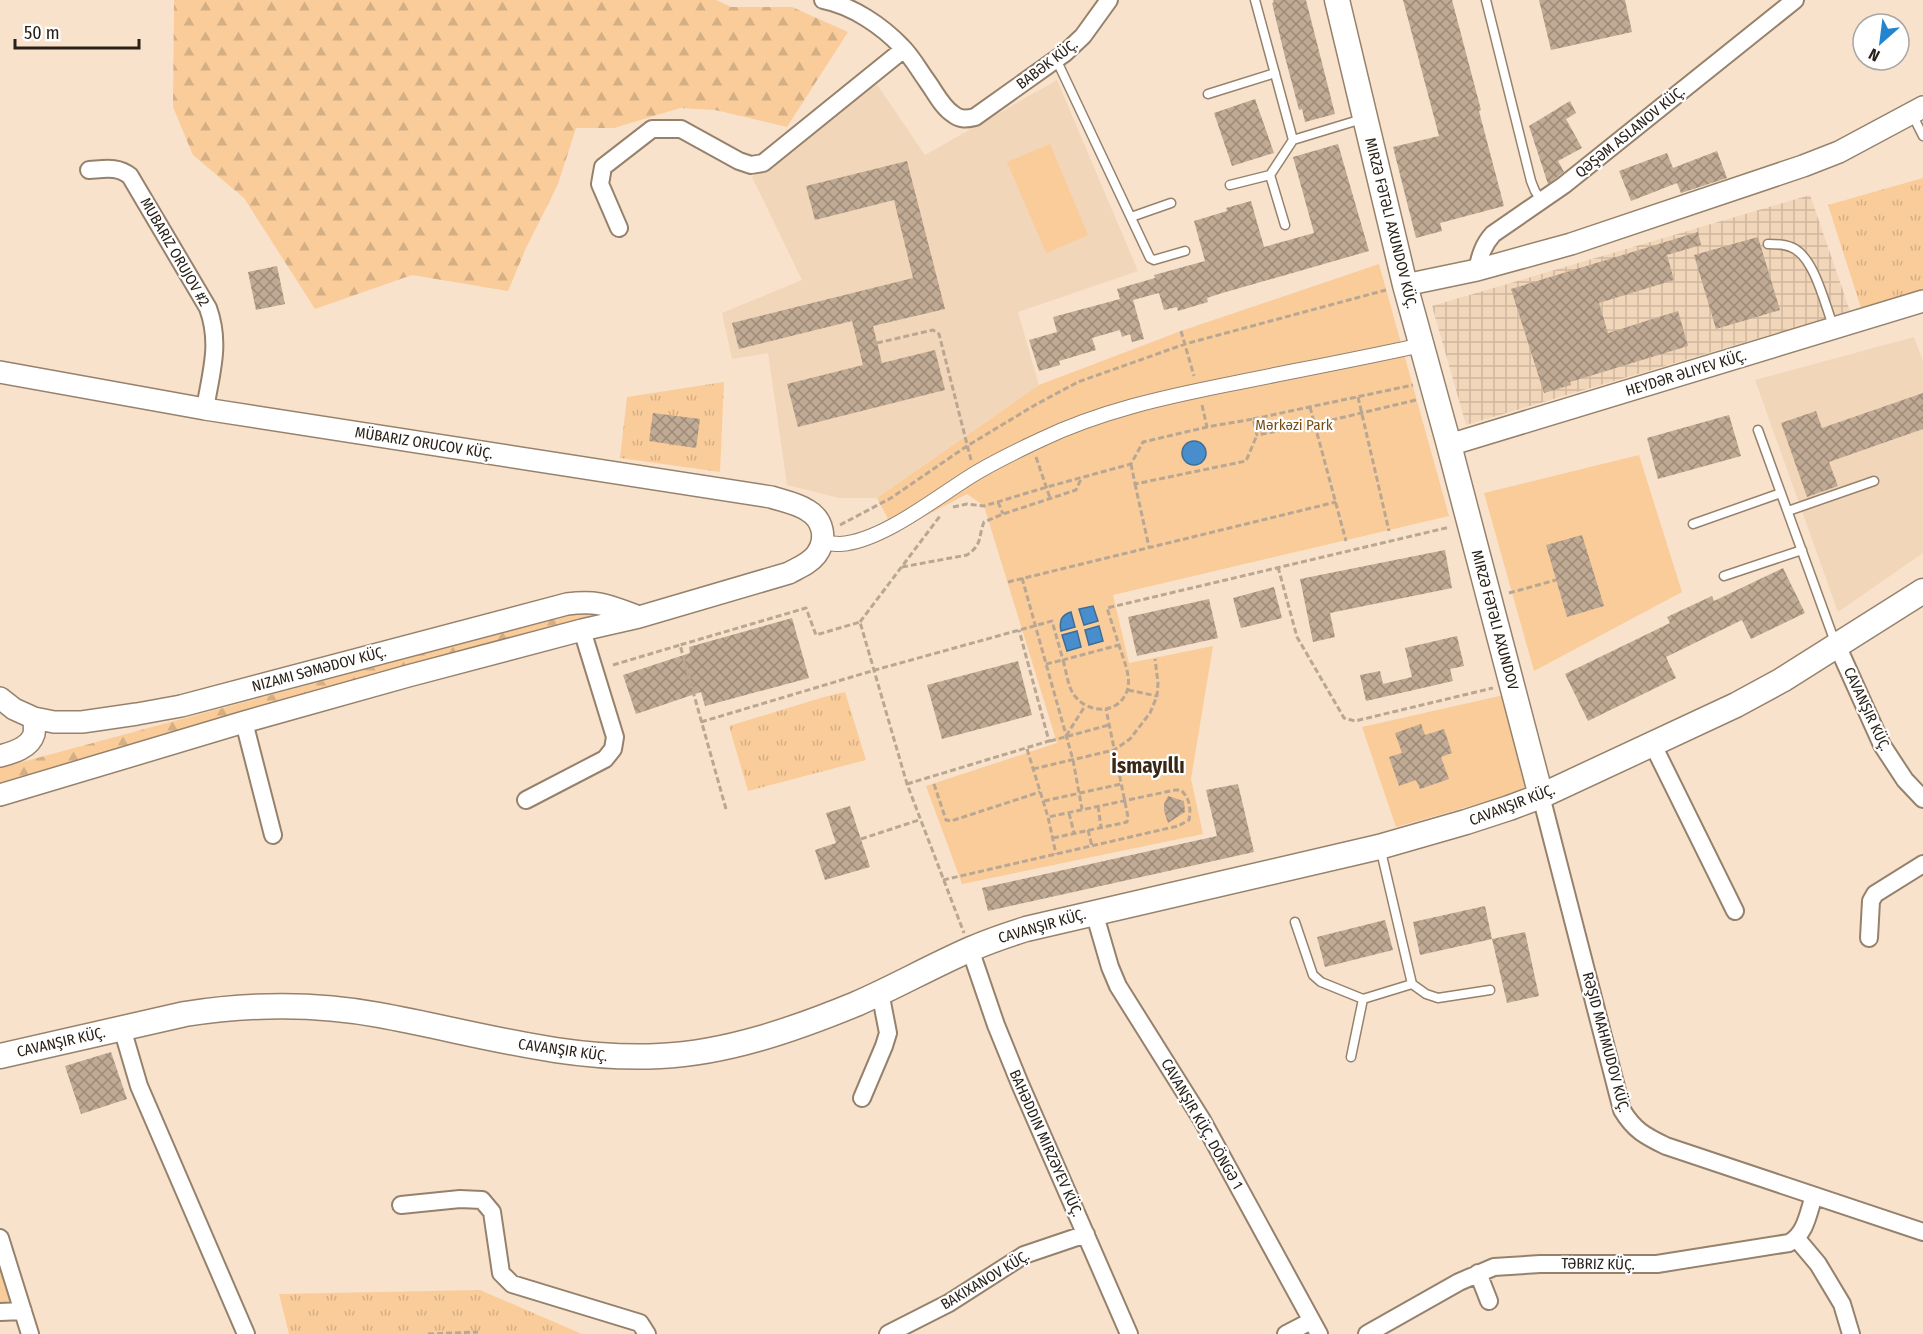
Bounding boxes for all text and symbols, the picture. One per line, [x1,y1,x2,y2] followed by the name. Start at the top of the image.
[15,12,140,50] scale bar
[1851,12,1911,72] north arrow
[24,22,60,44] text: 50 m
[1013,35,1081,93] street label: BABƏK KÜÇ.
[1865,44,1883,65] text: N
[1572,82,1688,182] street label: QƏŞƏM ASLANOV KÜÇ.
[1361,136,1421,310] street label: MIRZƏ FƏTƏLI AXUNDOV KÜÇ.
[137,194,214,310] street label: MUBARIZ ORUJOV #2
[1623,346,1749,400] street label: HEYDƏR ƏLIYEV KÜÇ.
[1255,416,1333,434] park label: Mərkəzi Park
[354,423,494,463] street label: MÜBARIZ ORUCOV KÜÇ.
[1468,548,1522,692] street label: MIRZƏ FƏTƏLI AXUNDOV
[250,642,388,696] street label: NIZAMI SƏMƏDOV KÜÇ.
[1840,664,1894,754] street label: CAVANŞIR KÜÇ.
[1111,752,1185,779] district label: İsmayıllı
[1467,780,1557,830] street label: CAVANŞIR KÜÇ.
[996,905,1088,947] street label: CAVANŞIR KÜÇ.
[1579,970,1633,1114] street label: RƏŞID MAHMUDOV KÜÇ.
[15,1023,107,1061] street label: CAVANŞIR KÜÇ.
[517,1035,609,1065] street label: CAVANŞIR KÜÇ.
[1157,1056,1247,1192] street label: CAVANŞIR KÜÇ. DÖNGƏ 1
[1006,1067,1086,1219] street label: BAHƏDDIN MIRZƏYEV KÜÇ.
[937,1246,1033,1314] street label: BAKIXANOV KÜÇ.
[1561,1254,1635,1274] street label: TƏBRIZ KÜÇ.

